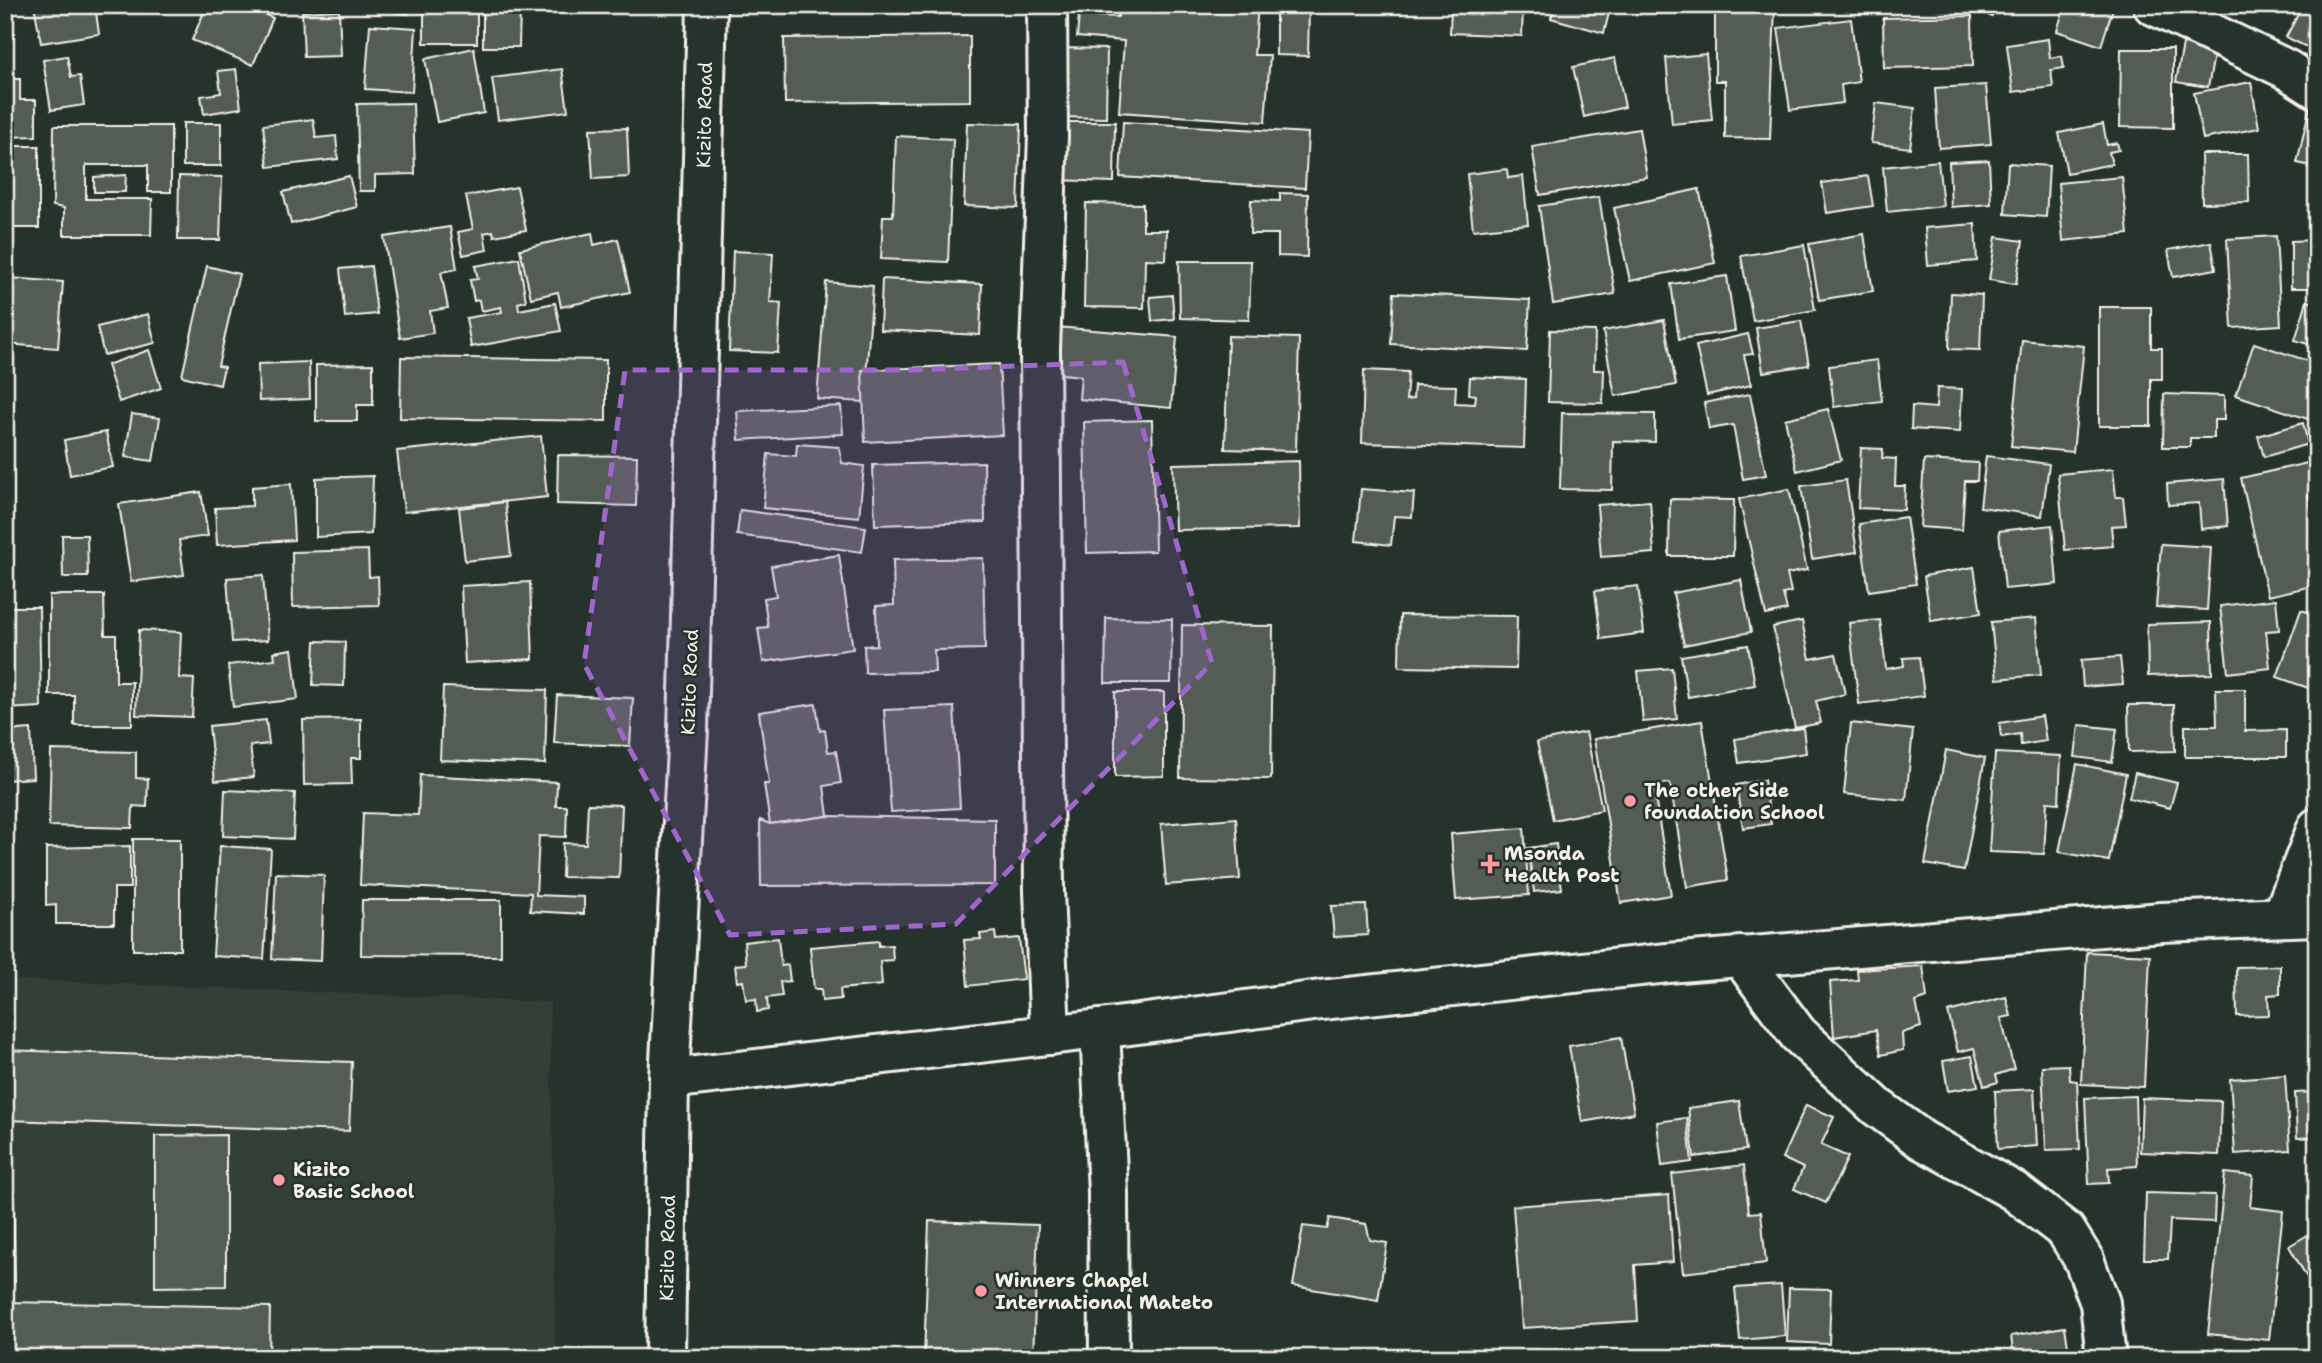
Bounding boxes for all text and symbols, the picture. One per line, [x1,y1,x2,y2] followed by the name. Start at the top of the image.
[691,62,718,168] street label: Kizito Road
[675,628,704,736] street label: Kizito Road
[1644,778,1825,825] place label: The other Side foundation School
[1622,793,1638,809] marker: The other Side foundation School
[1504,841,1620,888] place label: Msonda Health Post
[1482,856,1498,872] marker: Msonda Health Post
[293,1157,415,1204] place label: Kizito Basic School
[271,1172,287,1188] marker: Kizito Basic School
[654,1195,681,1301] street label: Kizito Road
[995,1268,1213,1315] place label: Winners Chapel International Mateto
[973,1283,989,1299] marker: Winners Chapel International Mateto

